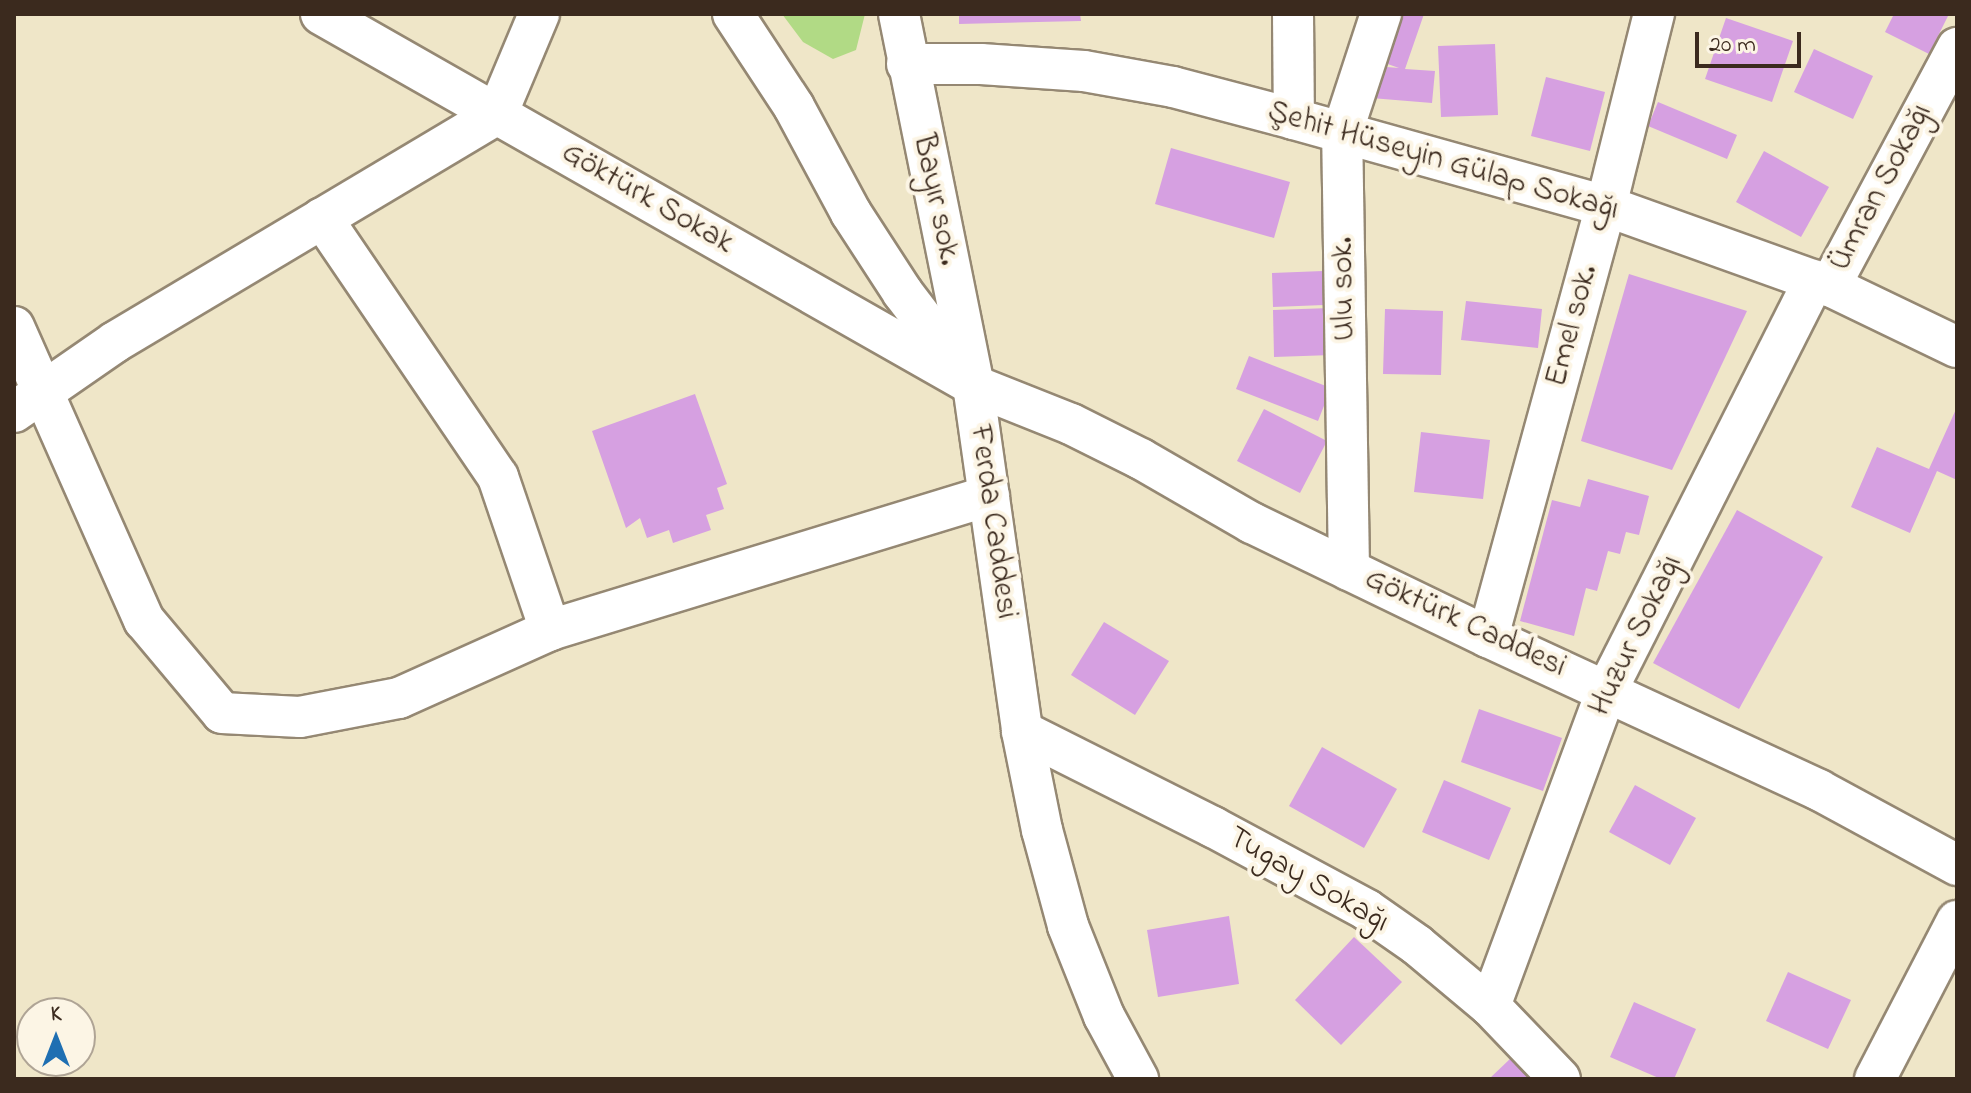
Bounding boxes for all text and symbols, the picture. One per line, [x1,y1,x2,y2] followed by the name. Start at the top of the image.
[1699,16,1805,66] scale bar
[1709,28,1756,63] text: 20 m
[1263,93,1623,231] street label: Şehit Hüseyin Gülap Sokağı
[1822,98,1942,278] street label: Ümran Sokağı
[902,131,968,269] street label: Bayır sok.
[554,134,740,264] street label: Göktürk Sokak
[1325,237,1365,341] street label: Ulu sok.
[1538,261,1608,391] street label: Emel sok.
[959,423,1025,621] street label: Ferda Caddesi
[1582,549,1692,723] street label: Huzur Sokağı
[1358,561,1572,687] street label: Göktürk Caddesi
[1221,819,1395,943] street label: Tugay Sokağı
[16,997,96,1077] north arrow
[51,999,61,1031] text: K

